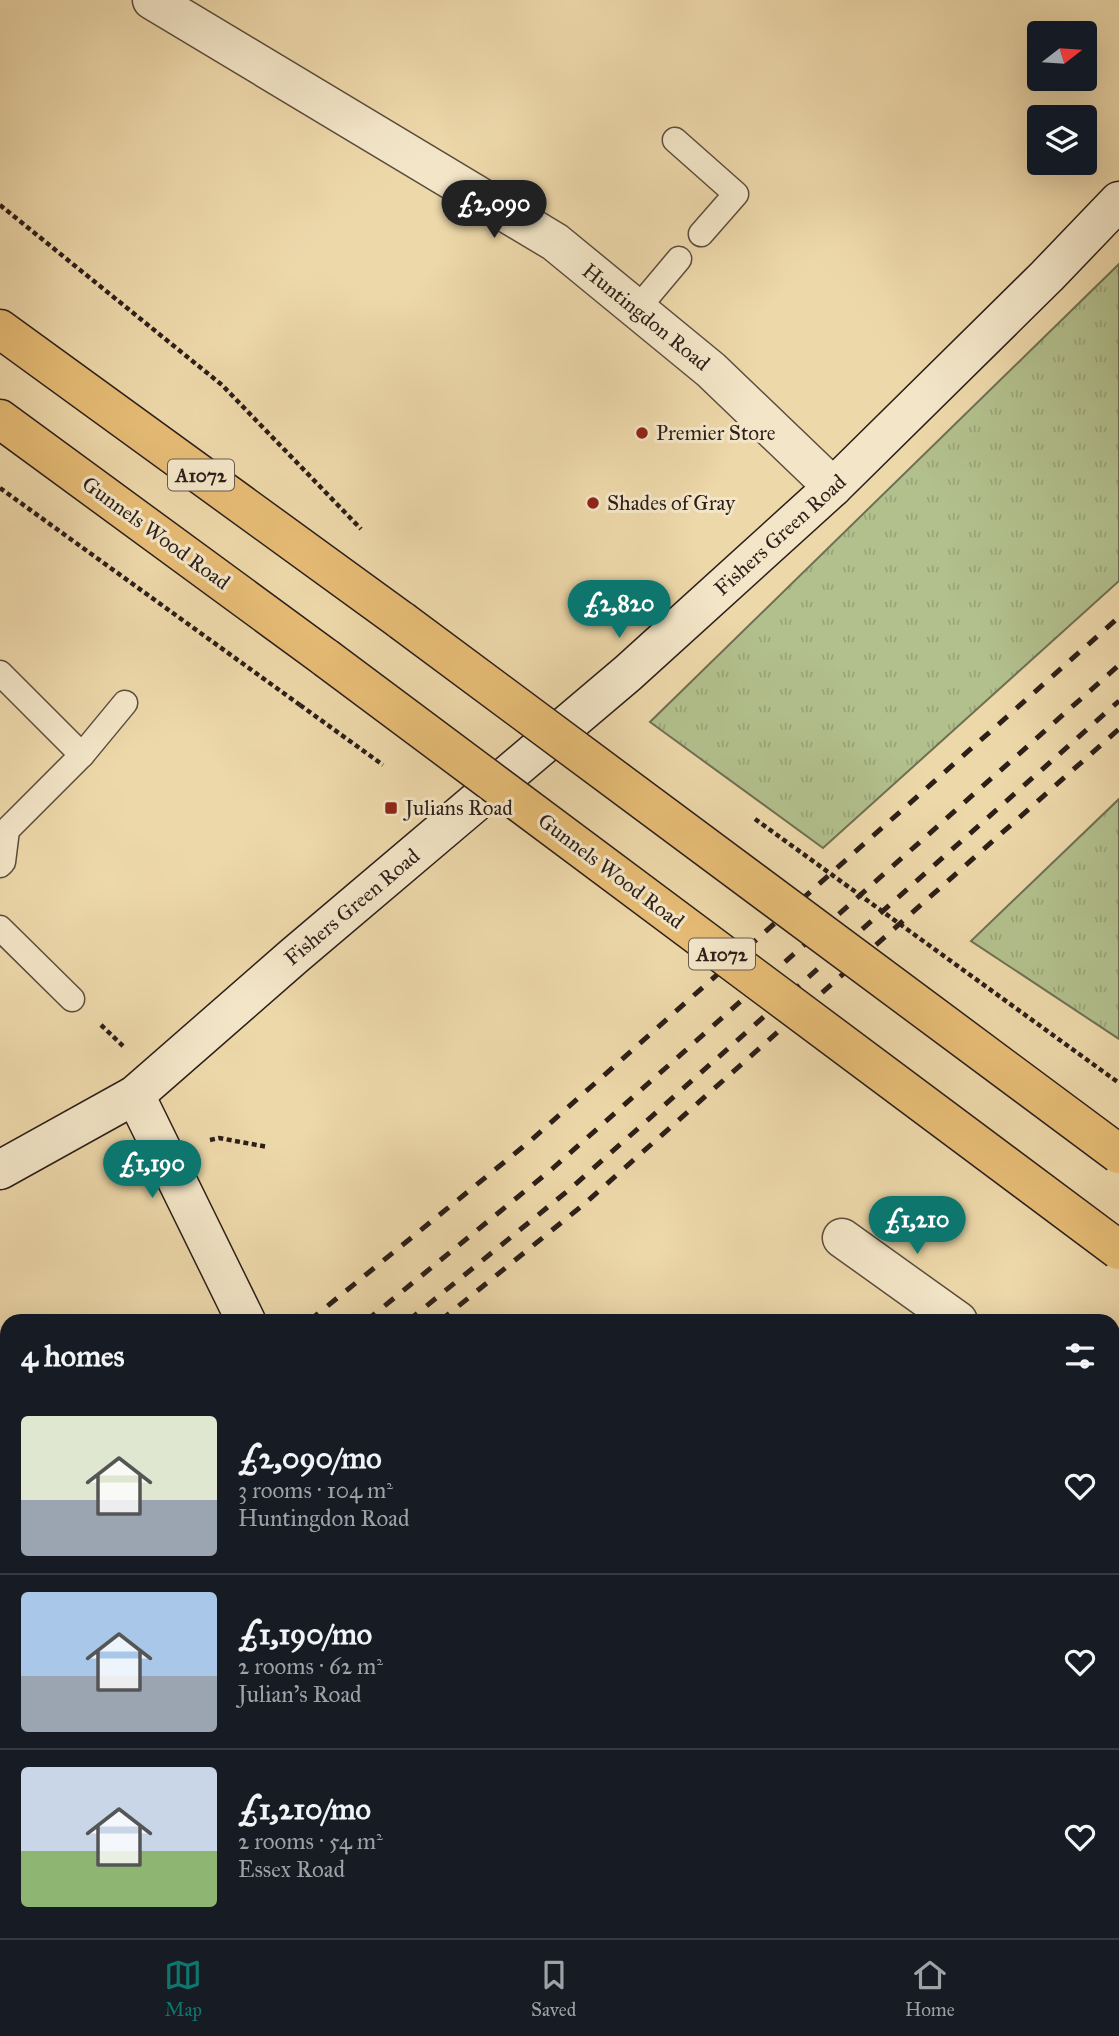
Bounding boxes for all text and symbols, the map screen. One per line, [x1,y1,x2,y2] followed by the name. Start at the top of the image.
[1027,21,1097,91] north arrow
[1027,21,1097,175] map controls
[1027,105,1097,175] button: layers
[437,180,551,240] pin: £2,090
[458,189,530,217] text: £2,090
[577,258,715,377] street label: Huntingdon Road
[656,420,776,446] place label: Premier Store
[634,425,650,441] marker: Premier Store
[168,460,234,490] road number: A1072
[709,469,852,601] street label: Fishers Green Road
[77,471,235,596] street label: Gunnels Wood Road
[607,490,736,516] place label: Shades of Gray
[585,495,601,511] marker: Shades of Gray
[562,580,676,640] pin: £2,820
[584,589,654,617] text: £2,820
[403,795,513,821] place label: Julians Road
[383,800,399,816] marker: Julians Road
[533,808,690,935] street label: Gunnels Wood Road
[279,843,425,971] street label: Fishers Green Road
[689,938,755,970] road number: A1072
[95,1140,209,1200] pin: £1,190
[119,1149,185,1177] text: £1,190
[860,1196,974,1256] pin: £1,210
[885,1205,949,1233] text: £1,210
[1061,1337,1099,1375] icon: filters
[21,1338,125,1374] text: 4 homes
[238,1440,382,1476] text: £2,090/mo
[77,1444,161,1528] icon: home
[1061,1467,1099,1505] icon: heart
[238,1476,393,1504] text: 3 rooms · 104 m²
[238,1504,410,1532] text: Huntingdon Road
[238,1616,372,1652] text: £1,190/mo
[77,1620,161,1704] icon: home
[1061,1643,1099,1681] icon: heart
[238,1652,383,1680] text: 2 rooms · 62 m²
[238,1680,362,1708] text: Julian's Road
[238,1791,371,1827] text: £1,210/mo
[77,1795,161,1879] icon: home
[1061,1818,1099,1856] icon: heart
[238,1827,383,1855] text: 2 rooms · 54 m²
[238,1855,345,1883] text: Essex Road
[164,1956,202,2021] tab: Map
[531,1956,576,2021] tab: Saved
[905,1956,955,2021] tab: Home

